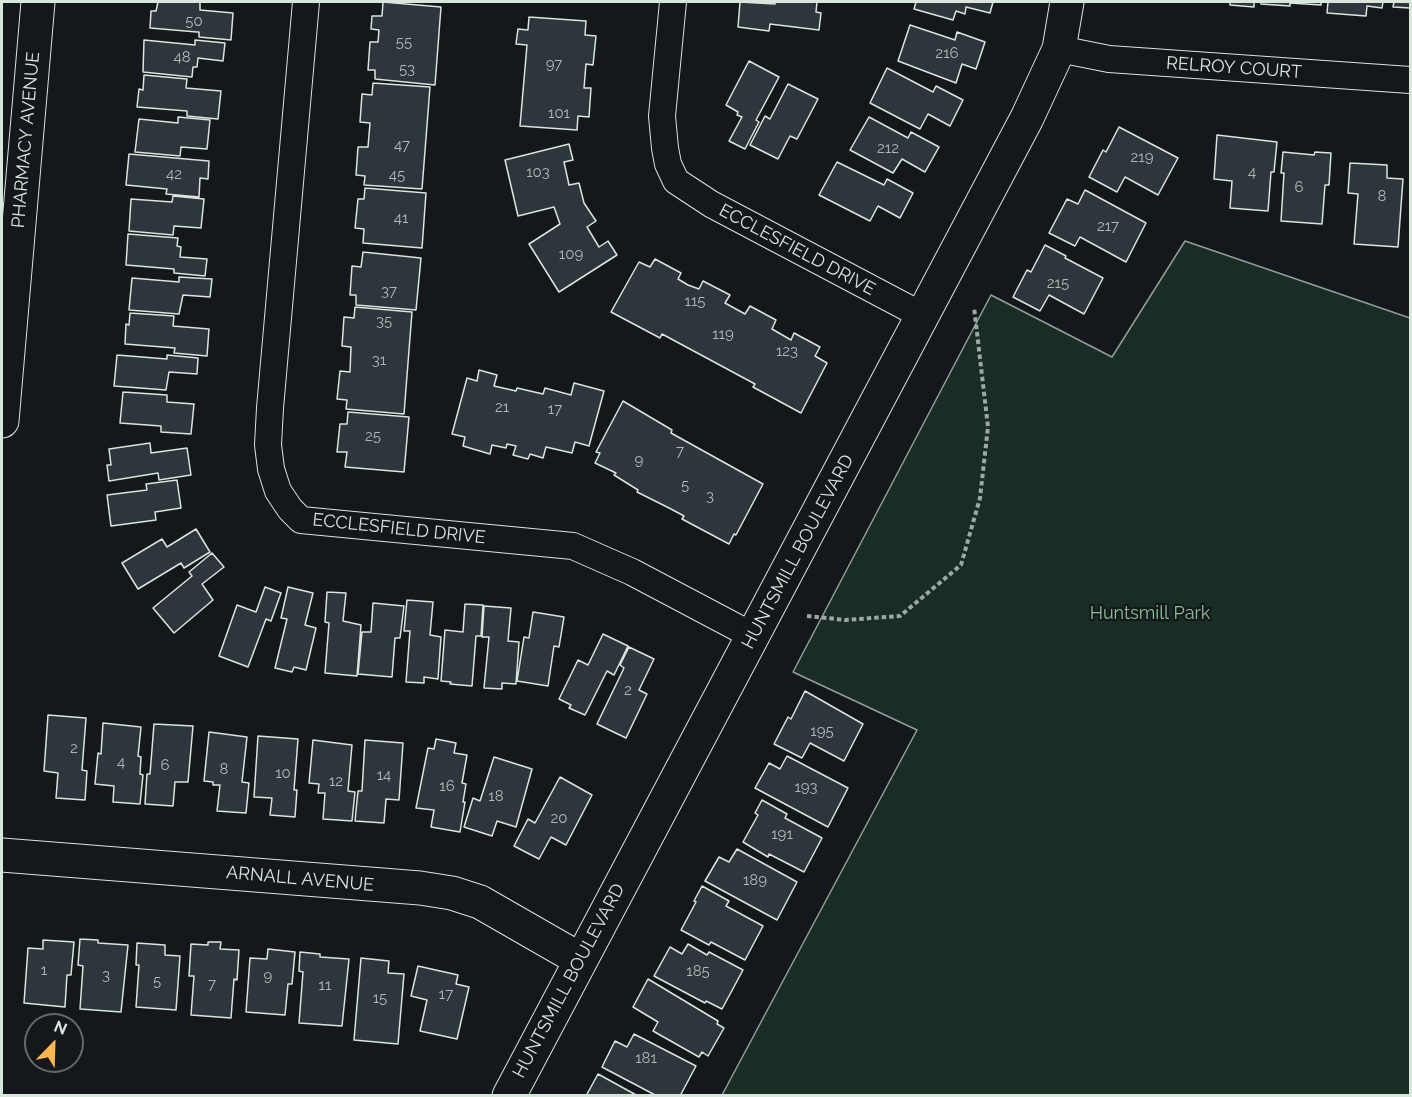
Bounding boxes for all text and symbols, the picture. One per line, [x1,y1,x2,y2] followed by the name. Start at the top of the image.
[185,12,203,30] house number: 50
[396,33,412,51] house number: 55
[935,44,959,62] house number: 216
[173,48,191,66] house number: 48
[8,51,44,229] street label: PHARMACY AVENUE
[1165,52,1303,84] street label: RELROY COURT
[546,55,562,73] house number: 97
[399,60,415,78] house number: 53
[548,104,570,122] house number: 101
[394,136,410,154] house number: 47
[877,139,899,157] house number: 212
[1130,148,1154,166] house number: 219
[526,163,550,181] house number: 103
[1248,163,1256,181] house number: 4
[166,165,182,183] house number: 42
[389,166,405,184] house number: 45
[1294,178,1304,196] house number: 6
[1378,187,1386,205] house number: 8
[715,200,879,300] street label: ECCLESFIELD DRIVE
[394,209,408,227] house number: 41
[1097,217,1119,235] house number: 217
[559,245,583,263] house number: 109
[1047,274,1069,292] house number: 215
[381,282,397,300] house number: 37
[684,292,706,310] house number: 115
[376,312,392,330] house number: 35
[712,325,734,343] house number: 119
[776,342,798,360] house number: 123
[372,351,386,369] house number: 31
[495,398,509,416] house number: 21
[548,400,562,418] house number: 17
[365,427,381,445] house number: 25
[676,442,684,460] house number: 7
[635,451,643,469] house number: 9
[738,451,858,653] street label: HUNTSMILL BOULEVARD
[681,476,689,494] house number: 5
[706,487,714,505] house number: 3
[311,509,487,549] street label: ECCLESFIELD DRIVE
[1090,603,1210,625] park label: Huntsmill Park
[624,681,632,699] house number: 2
[810,722,834,740] house number: 195
[70,739,78,757] house number: 2
[117,753,125,771] house number: 4
[160,756,170,774] house number: 6
[220,760,228,778] house number: 8
[275,764,291,782] house number: 10
[377,766,391,784] house number: 14
[329,772,343,790] house number: 12
[439,777,455,795] house number: 16
[794,778,818,796] house number: 193
[488,787,504,805] house number: 18
[551,809,567,827] house number: 20
[771,825,793,843] house number: 191
[225,862,375,896] street label: ARNALL AVENUE
[743,871,767,889] house number: 189
[509,880,629,1082] street label: HUNTSMILL BOULEVARD
[41,961,47,979] house number: 1
[686,962,710,980] house number: 185
[102,966,110,984] house number: 3
[264,967,272,985] house number: 9
[153,972,161,990] house number: 5
[208,975,216,993] house number: 7
[319,976,331,994] house number: 11
[439,985,453,1003] house number: 17
[373,989,387,1007] house number: 15
[24,1013,84,1073] north arrow
[51,1017,70,1039] text: N
[635,1049,657,1067] house number: 181

